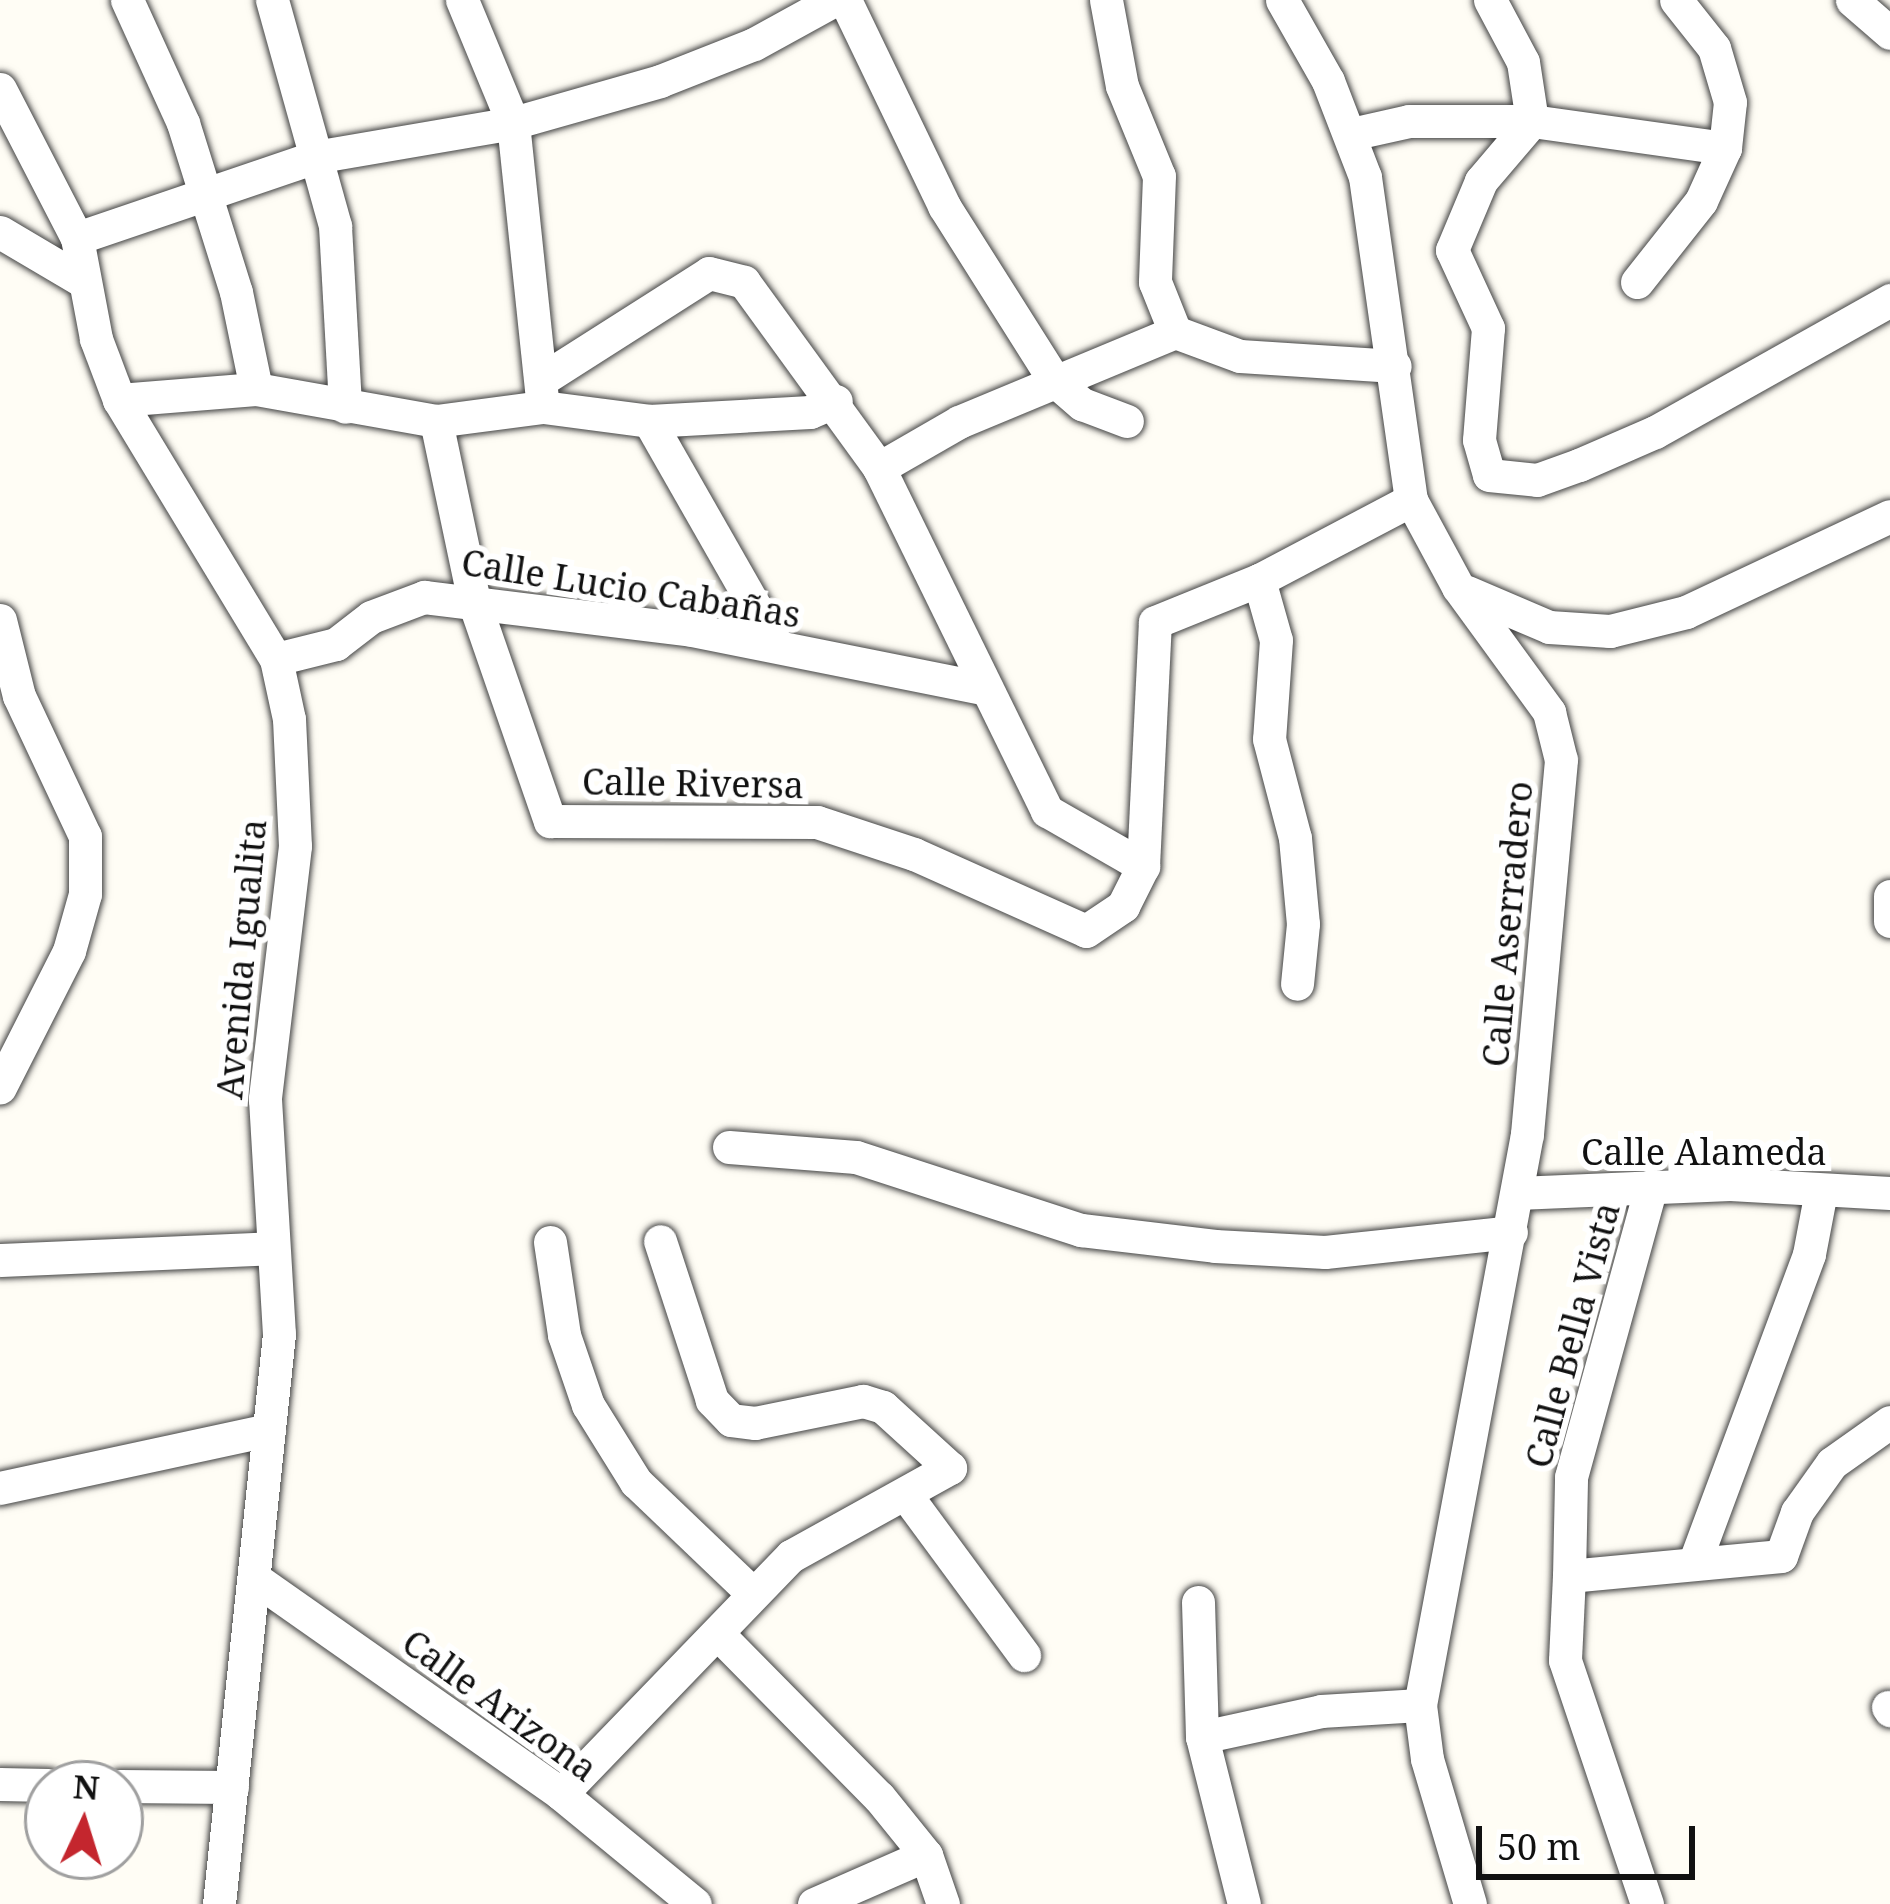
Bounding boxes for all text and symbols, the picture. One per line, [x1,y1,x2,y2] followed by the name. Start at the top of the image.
[459,540,803,636] street label: Calle Lucio Cabañas
[582,759,804,807] street label: Calle Riversa
[1473,779,1541,1069] street label: Calle Aserradero
[207,817,275,1101] street label: Avenida Igualita
[1581,1130,1827,1174] street label: Calle Alameda
[1516,1198,1628,1472] street label: Calle Bella Vista
[394,1620,606,1790] street label: Calle Arizona
[24,1760,144,1880] north arrow
[72,1763,101,1810] text: N
[1482,1802,1701,1876] scale bar
[1497,1822,1581,1871] text: 50 m

